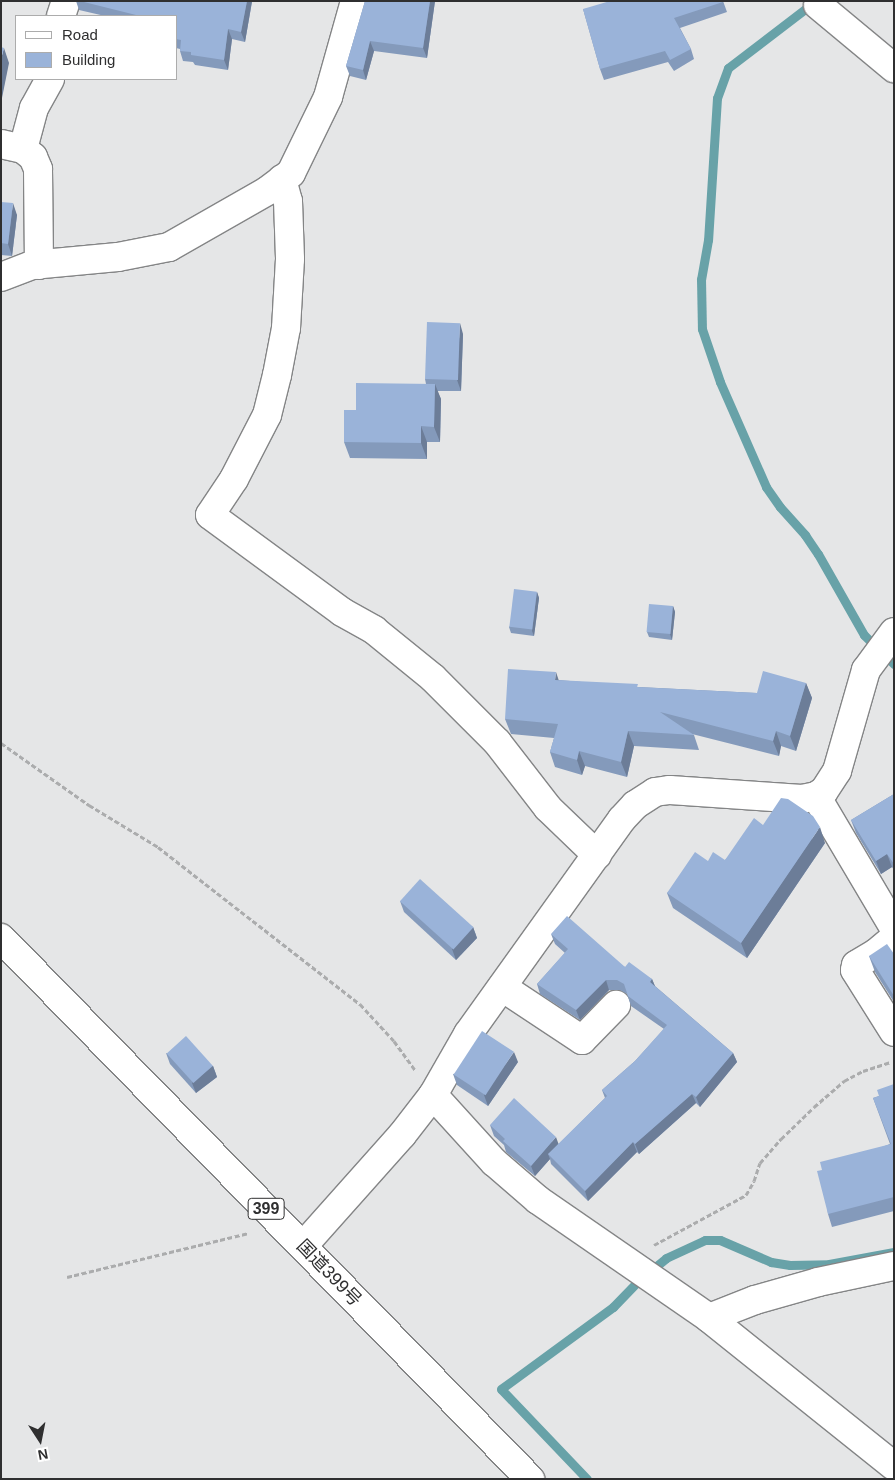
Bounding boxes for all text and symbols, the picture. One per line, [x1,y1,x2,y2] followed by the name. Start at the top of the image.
[15,15,178,80] legend
[62,26,98,43] text: Road
[62,51,115,68] text: Building
[247,1196,285,1222] road number: 399
[292,1235,366,1311] street label: 国道399号
[15,1415,65,1465] north arrow
[36,1446,49,1464] text: N

